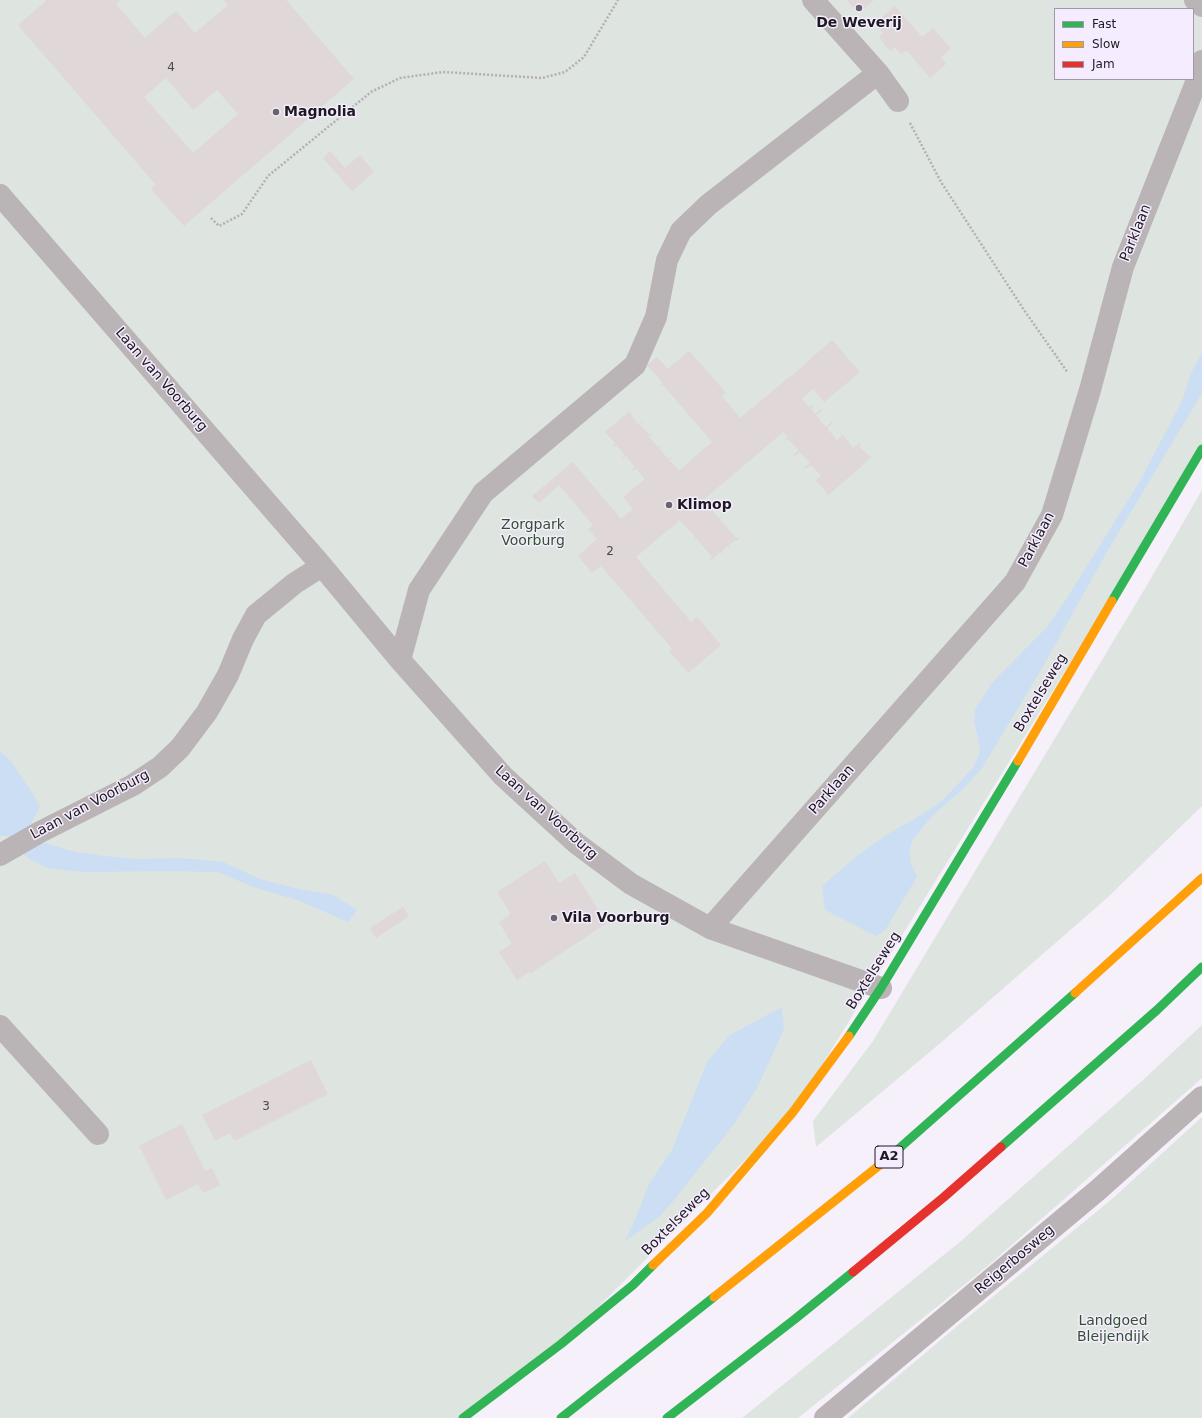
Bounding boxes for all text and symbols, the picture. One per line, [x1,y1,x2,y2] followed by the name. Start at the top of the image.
[854,3,864,13] marker: De Weverij
[1054,8,1194,80] legend
[816,15,902,31] place label: De Weverij
[1092,17,1116,31] text: Fast
[1092,37,1120,51] text: Slow
[1092,57,1115,71] text: Jam
[167,61,175,75] house number: 4
[284,104,356,120] place label: Magnolia
[271,107,281,117] marker: Magnolia
[1117,202,1155,264] street label: Parklaan
[111,325,211,435] street label: Laan van Voorburg
[677,497,732,513] place label: Klimop
[664,500,674,510] marker: Klimop
[1015,509,1059,571] street label: Parklaan
[501,517,565,550] park label: Zorgpark Voorburg
[606,545,614,559] house number: 2
[1011,651,1071,735] street label: Boxtelseweg
[806,762,858,818] street label: Parklaan
[491,763,601,863] street label: Laan van Voorburg
[28,767,152,843] street label: Laan van Voorburg
[562,910,670,926] place label: Vila Voorburg
[549,913,559,923] marker: Vila Voorburg
[843,929,905,1013] street label: Boxtelseweg
[262,1100,270,1114] house number: 3
[875,1146,903,1168] road number: A2
[639,1185,713,1259] street label: Boxtelseweg
[972,1222,1058,1298] street label: Reigerbosweg
[1077,1313,1149,1346] park label: Landgoed Bleijendijk

